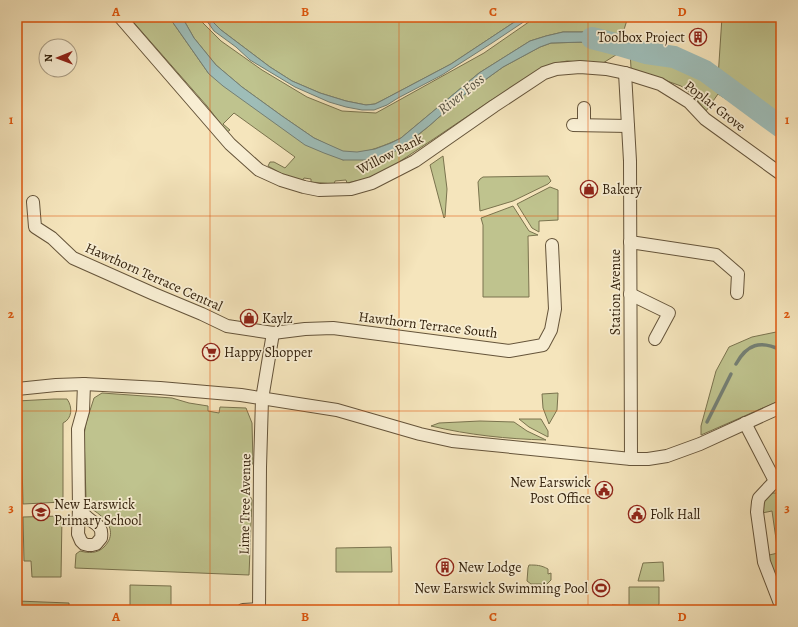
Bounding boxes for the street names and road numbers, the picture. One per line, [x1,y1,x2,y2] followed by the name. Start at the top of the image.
[680,76,750,136] street label: Poplar Grove
[353,129,427,179] street label: Willow Bank
[82,238,226,316] street label: Hawthorn Terrace Central
[606,249,625,335] street label: Station Avenue
[357,307,499,343] street label: Hawthorn Terrace South
[235,453,255,555] street label: Lime Tree Avenue

